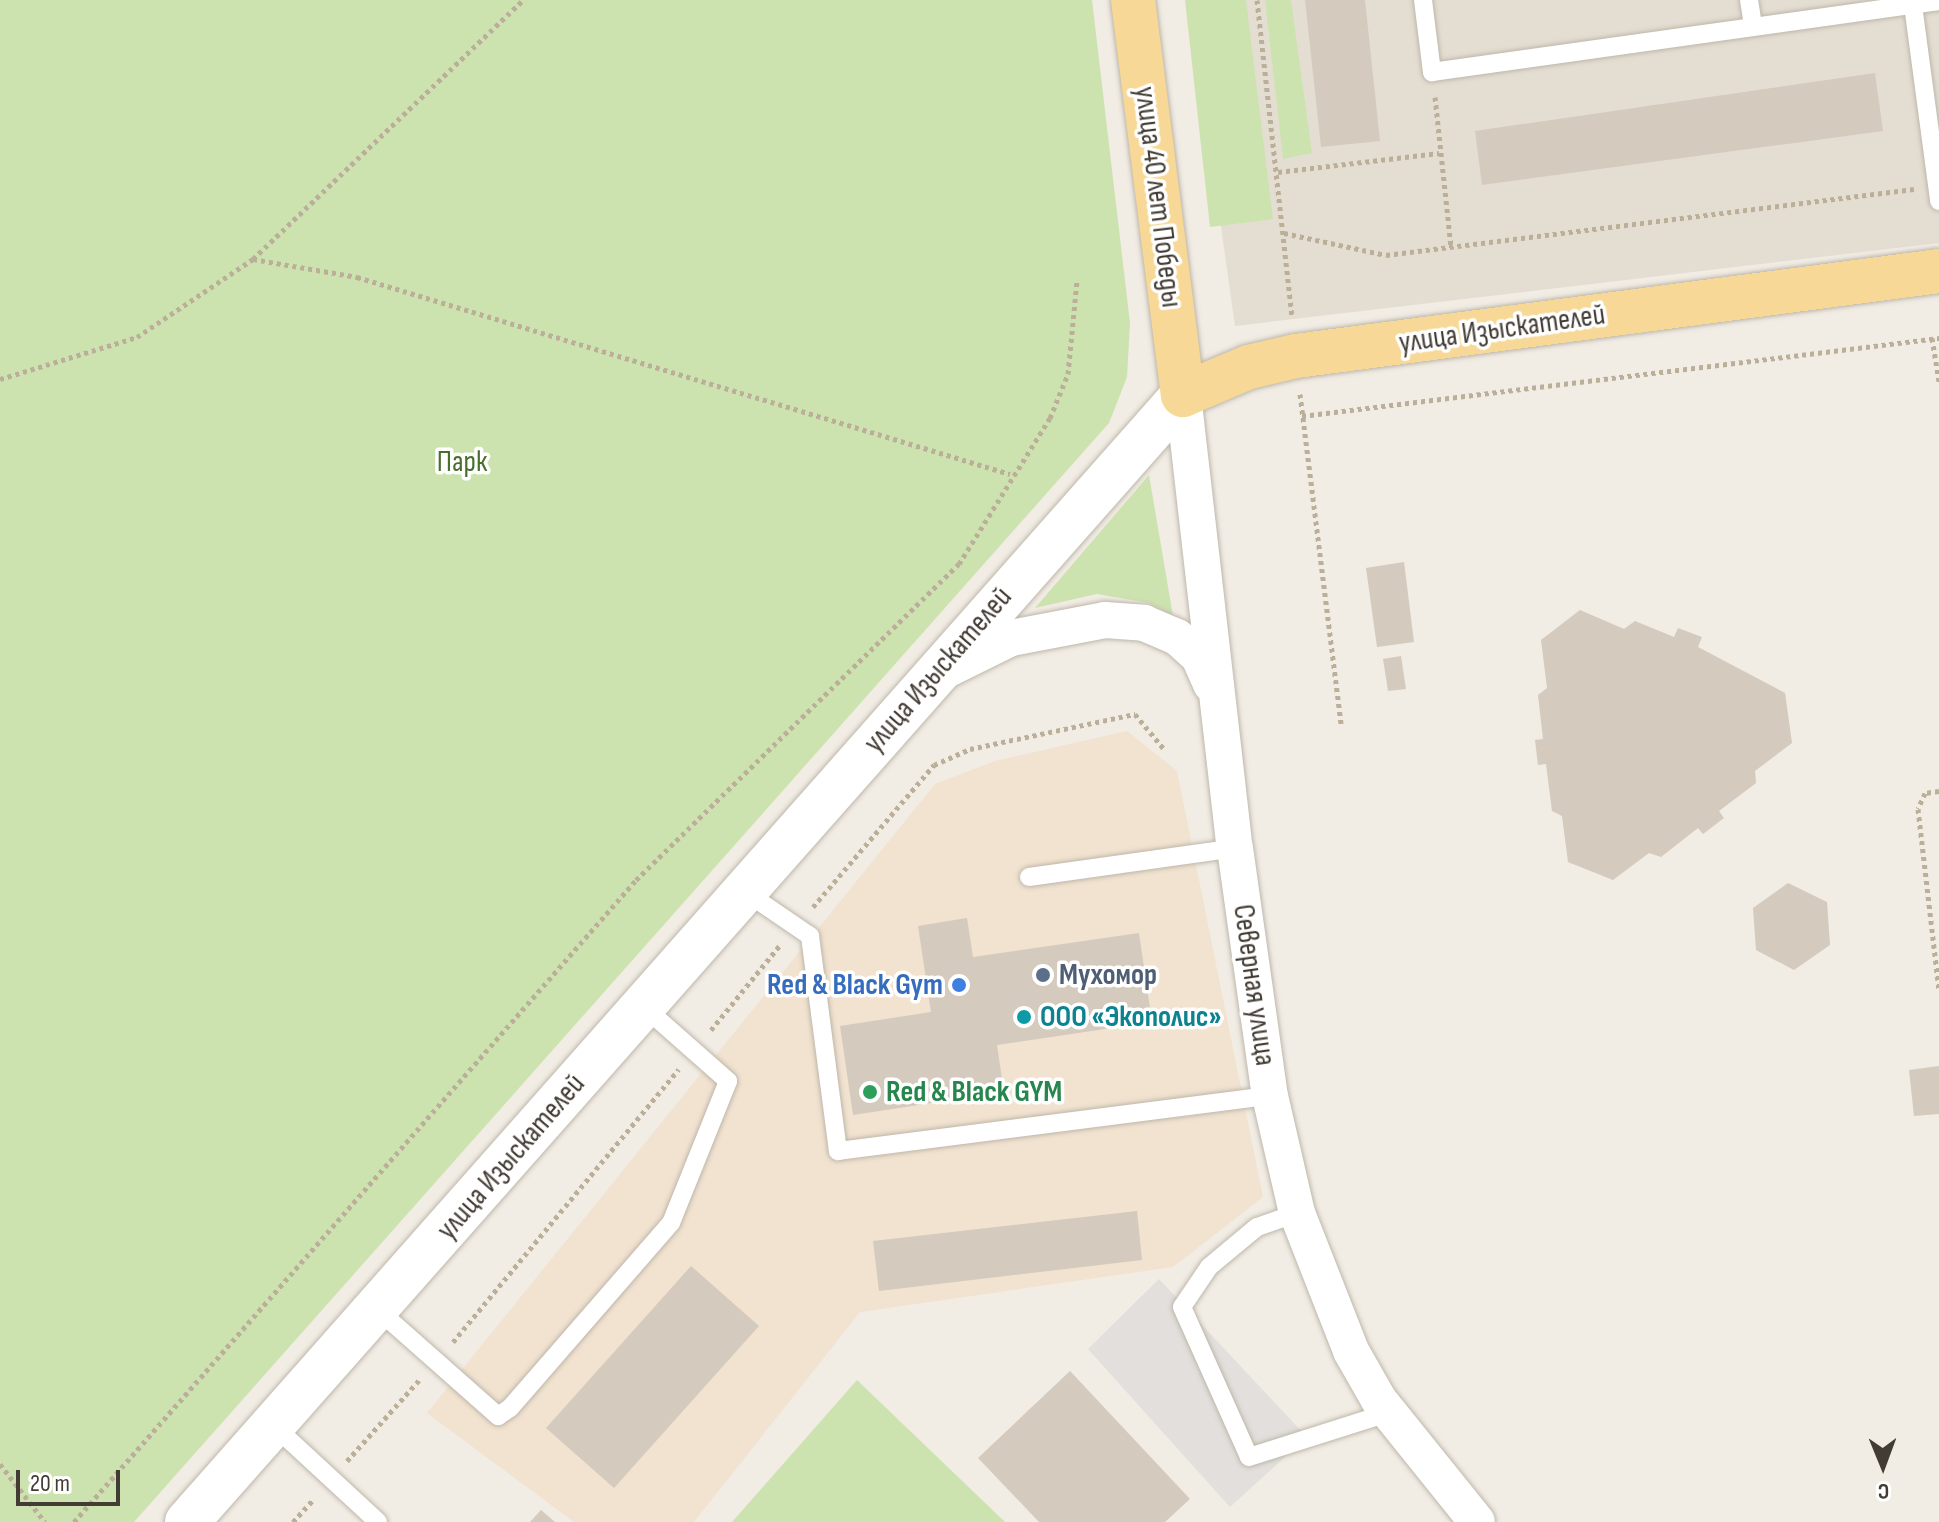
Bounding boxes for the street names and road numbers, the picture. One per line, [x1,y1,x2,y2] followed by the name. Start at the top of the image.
[1127,84,1189,310] street label: улица 40 лет Победы
[1397,297,1607,361] street label: улица Изыскателей
[856,580,1020,760] street label: улица Изыскателей
[1225,902,1283,1068] street label: Северная улица
[429,1067,593,1247] street label: улица Изыскателей

